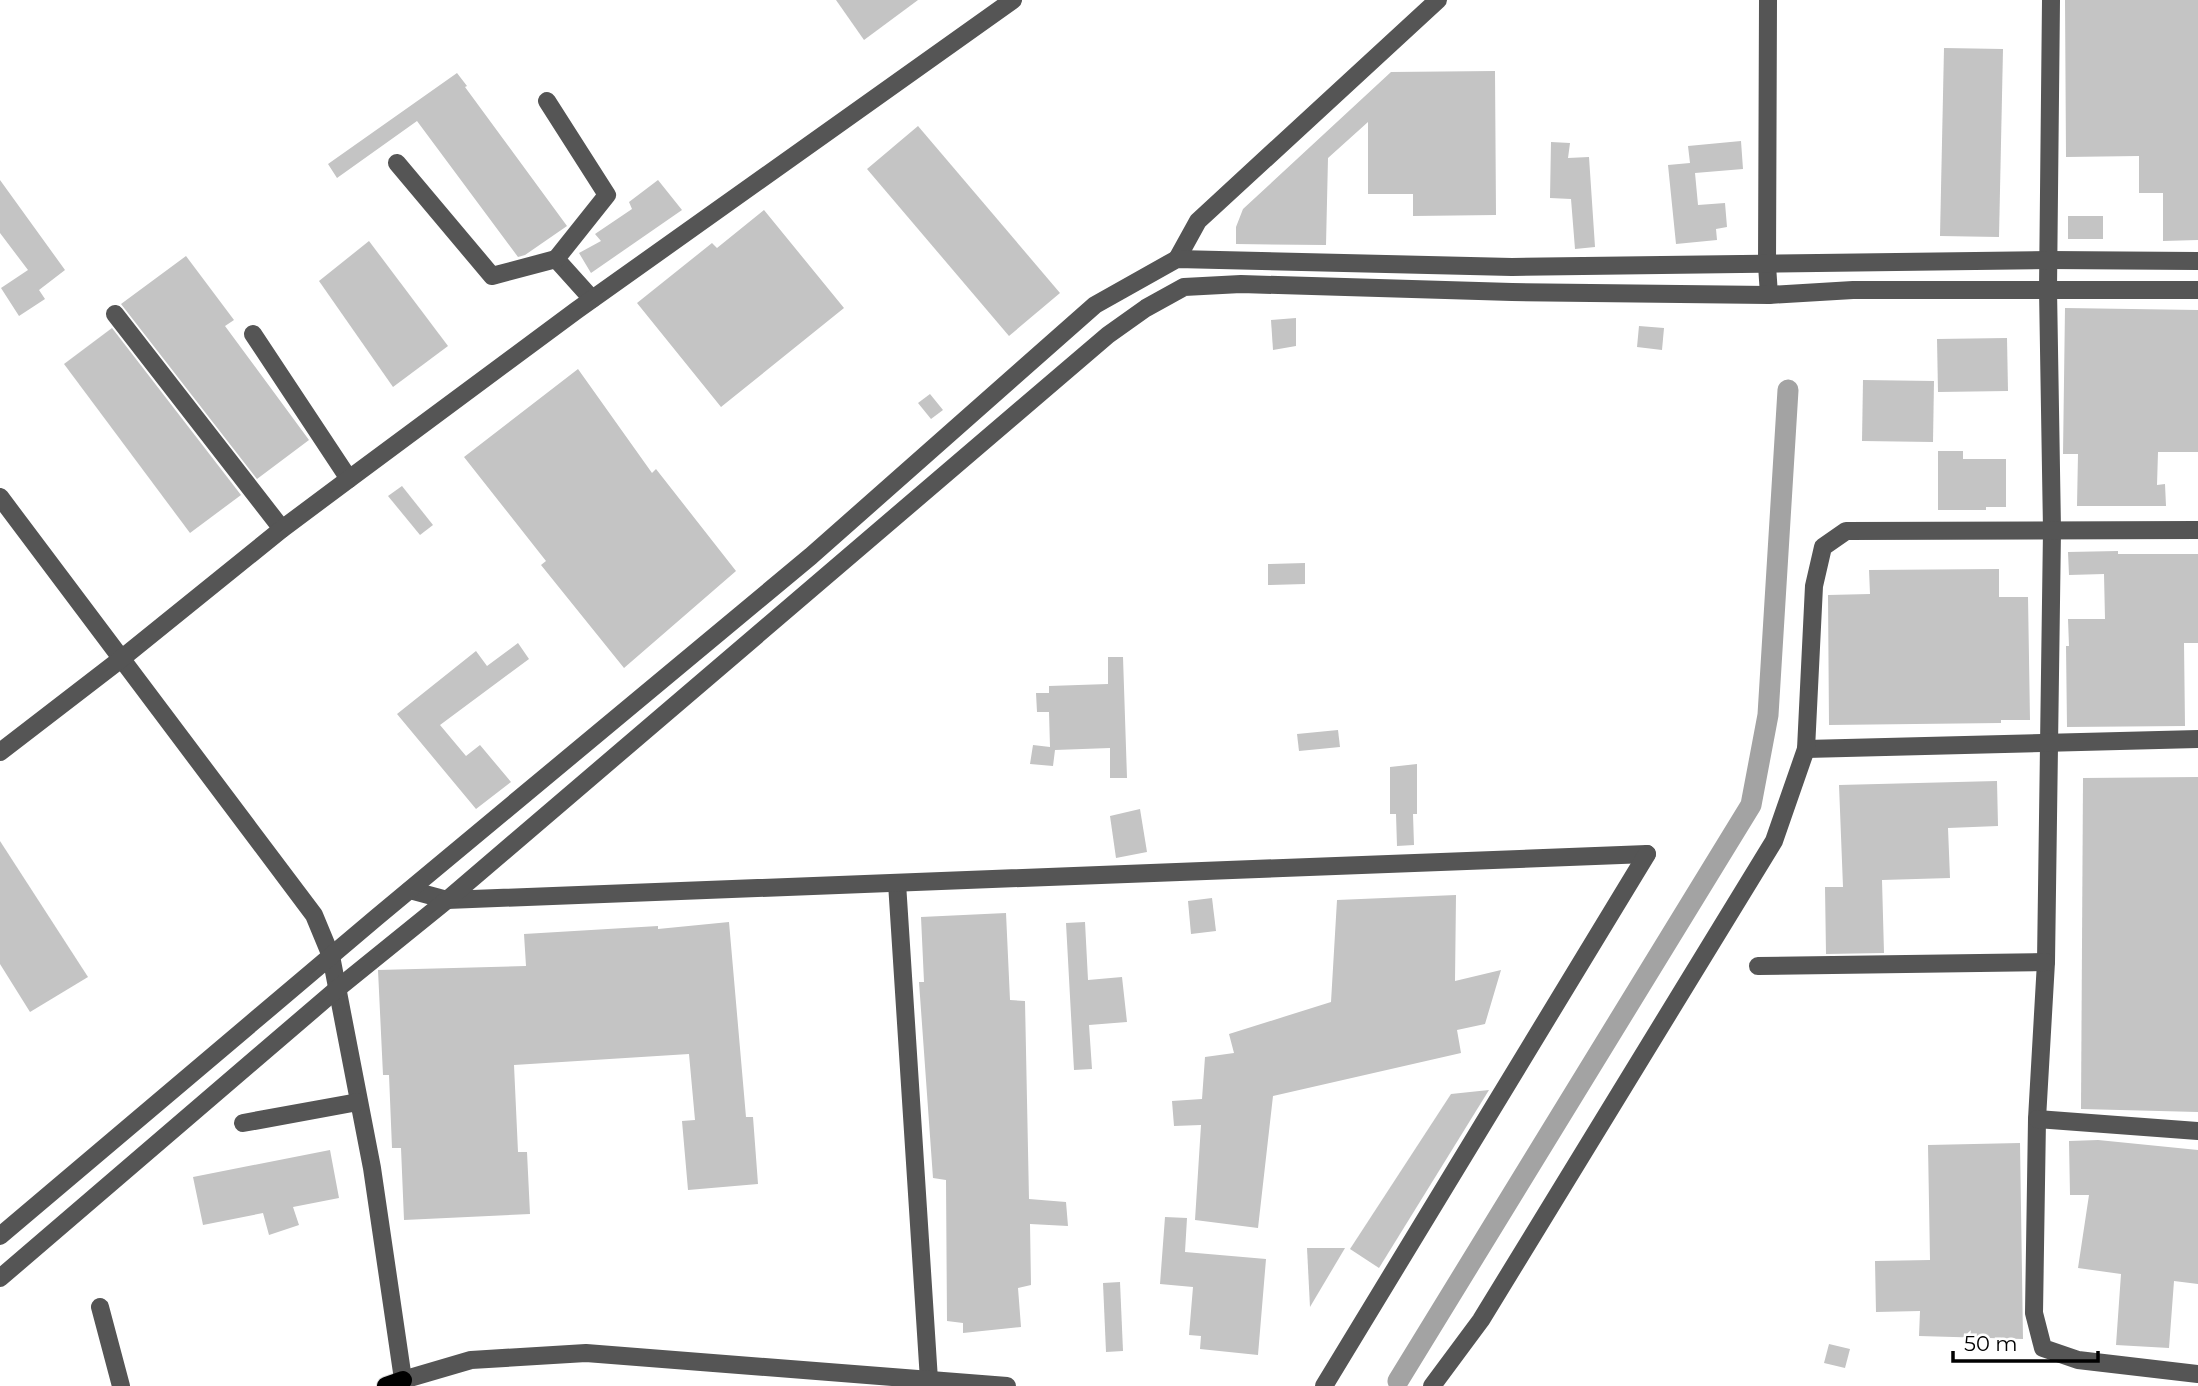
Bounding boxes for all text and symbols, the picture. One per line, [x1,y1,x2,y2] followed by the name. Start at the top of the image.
[1953,1320,2098,1364] scale bar
[1964,1331,2018,1356] text: 50 m

